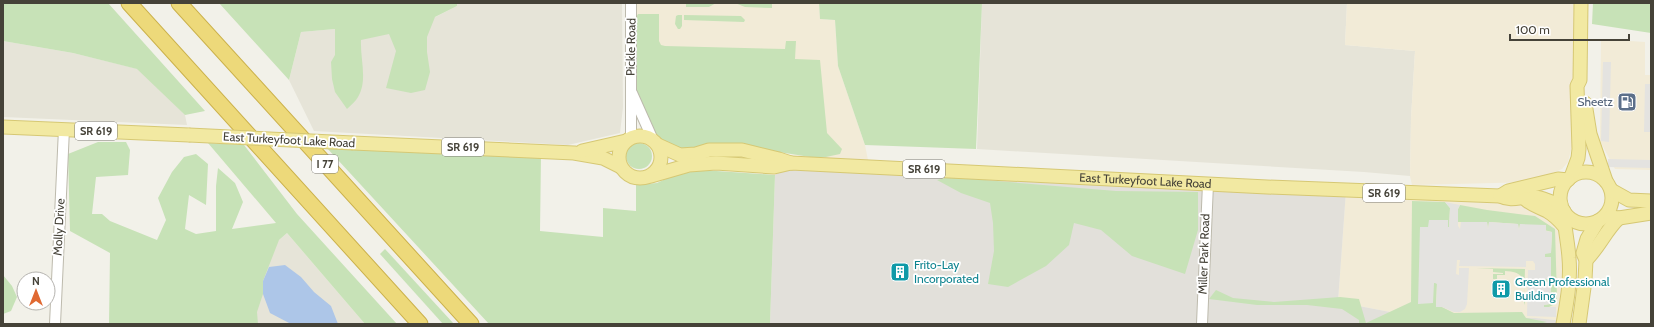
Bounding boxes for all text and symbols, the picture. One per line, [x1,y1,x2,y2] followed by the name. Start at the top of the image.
[1510,16,1629,42] scale bar
[622,18,639,76] street label: Pickle Road
[1516,22,1550,37] text: 100 m
[1616,91,1638,113] fuel station icon: Sheetz
[1578,94,1613,109] place label: Sheetz
[75,122,117,140] road number: SR 619
[223,129,355,150] street label: East Turkeyfoot Lake Road
[442,138,484,156] road number: SR 619
[312,155,338,173] road number: I 77
[903,160,945,178] road number: SR 619
[1079,170,1212,191] street label: East Turkeyfoot Lake Road
[1363,184,1405,202] road number: SR 619
[50,198,67,256] street label: Molly Drive
[1195,213,1212,295] street label: Miller Park Road
[914,257,979,286] place label: Frito-Lay Incorporated
[889,261,911,283] building icon: Frito-Lay Incorporated
[16,271,56,311] north arrow
[32,274,40,288] text: N
[1515,274,1610,303] place label: Green Professional Building
[1490,278,1512,300] building icon: Green Professional Building

